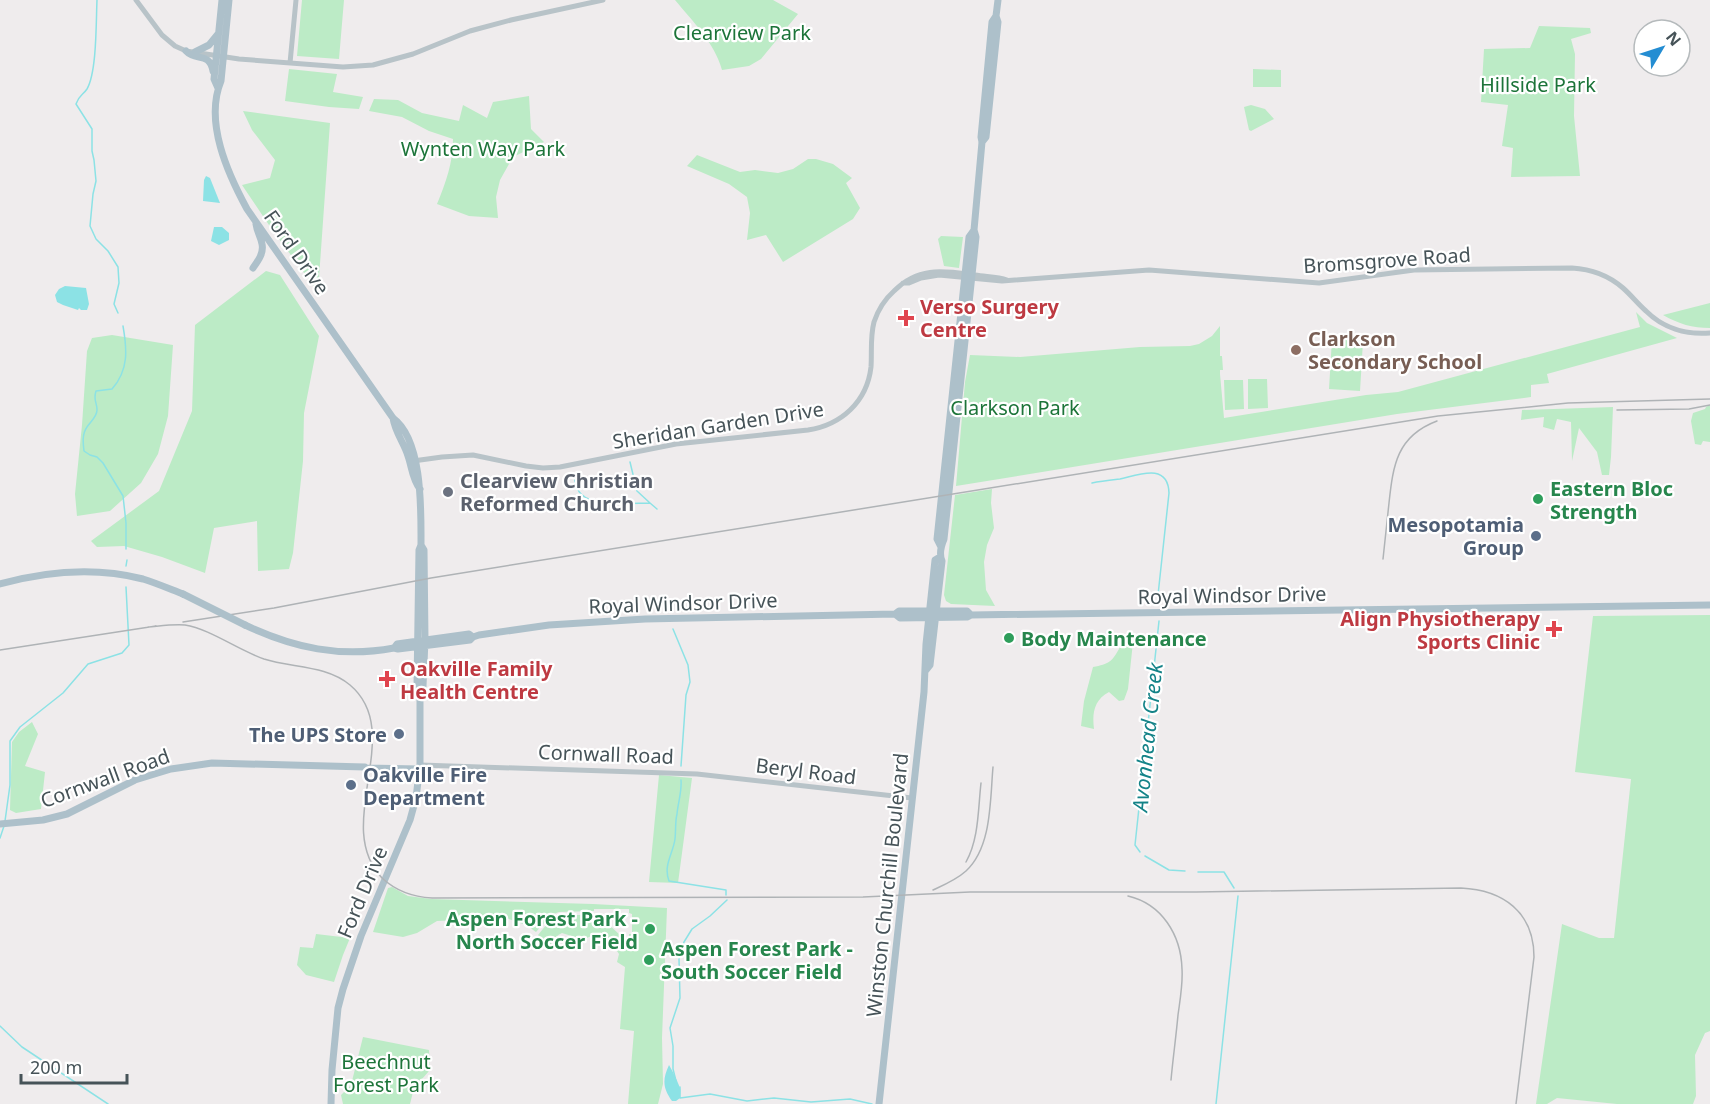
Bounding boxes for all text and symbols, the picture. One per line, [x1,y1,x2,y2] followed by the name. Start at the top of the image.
[1632,18,1692,78] north arrow
[673,19,811,46] park label: Clearview Park
[1661,27,1686,51] text: N
[1480,71,1596,98] park label: Hillside Park
[401,135,565,162] park label: Wynten Way Park
[258,204,336,300] street label: Ford Drive
[1302,241,1472,279] street label: Bromsgrove Road
[920,293,1059,343] place label: Verso Surgery Centre
[897,309,915,327] marker: Verso Surgery Centre
[1308,325,1482,375] place label: Clarkson Secondary School
[1289,343,1303,357] marker: Clarkson Secondary School
[950,394,1080,421] park label: Clarkson Park
[611,395,825,455] street label: Sheridan Garden Drive
[460,467,653,517] place label: Clearview Christian Reformed Church
[1550,475,1673,525] place label: Eastern Bloc Strength
[441,485,455,499] marker: Clearview Christian Reformed Church
[1531,492,1545,506] marker: Eastern Bloc Strength
[1387,511,1524,561] place label: Mesopotamia Group
[1529,529,1543,543] marker: Mesopotamia Group
[1137,580,1327,610] street label: Royal Windsor Drive
[588,586,778,620] street label: Royal Windsor Drive
[1340,605,1541,655] place label: Align Physiotherapy Sports Clinic
[1545,620,1563,638] marker: Align Physiotherapy Sports Clinic
[1021,625,1207,652] place label: Body Maintenance
[1002,631,1016,645] marker: Body Maintenance
[400,655,553,705] place label: Oakville Family Health Centre
[1125,660,1169,815] water label: Avonhead Creek
[378,670,396,688] marker: Oakville Family Health Centre
[249,721,387,748] place label: The UPS Store
[392,727,406,741] marker: The UPS Store
[538,738,674,770] street label: Cornwall Road
[37,742,173,814] street label: Cornwall Road
[754,751,858,791] street label: Beryl Road
[860,752,914,1018] street label: Winston Churchill Boulevard
[363,761,487,811] place label: Oakville Fire Department
[344,778,358,792] marker: Oakville Fire Department
[331,842,393,942] street label: Ford Drive
[446,905,638,955] place label: Aspen Forest Park - North Soccer Field
[643,922,657,936] marker: Aspen Forest Park - North Soccer Field
[661,935,853,985] place label: Aspen Forest Park - South Soccer Field
[642,953,656,967] marker: Aspen Forest Park - South Soccer Field
[21,1047,128,1085] scale bar
[333,1048,439,1098] park label: Beechnut Forest Park
[30,1055,82,1079] text: 200 m

